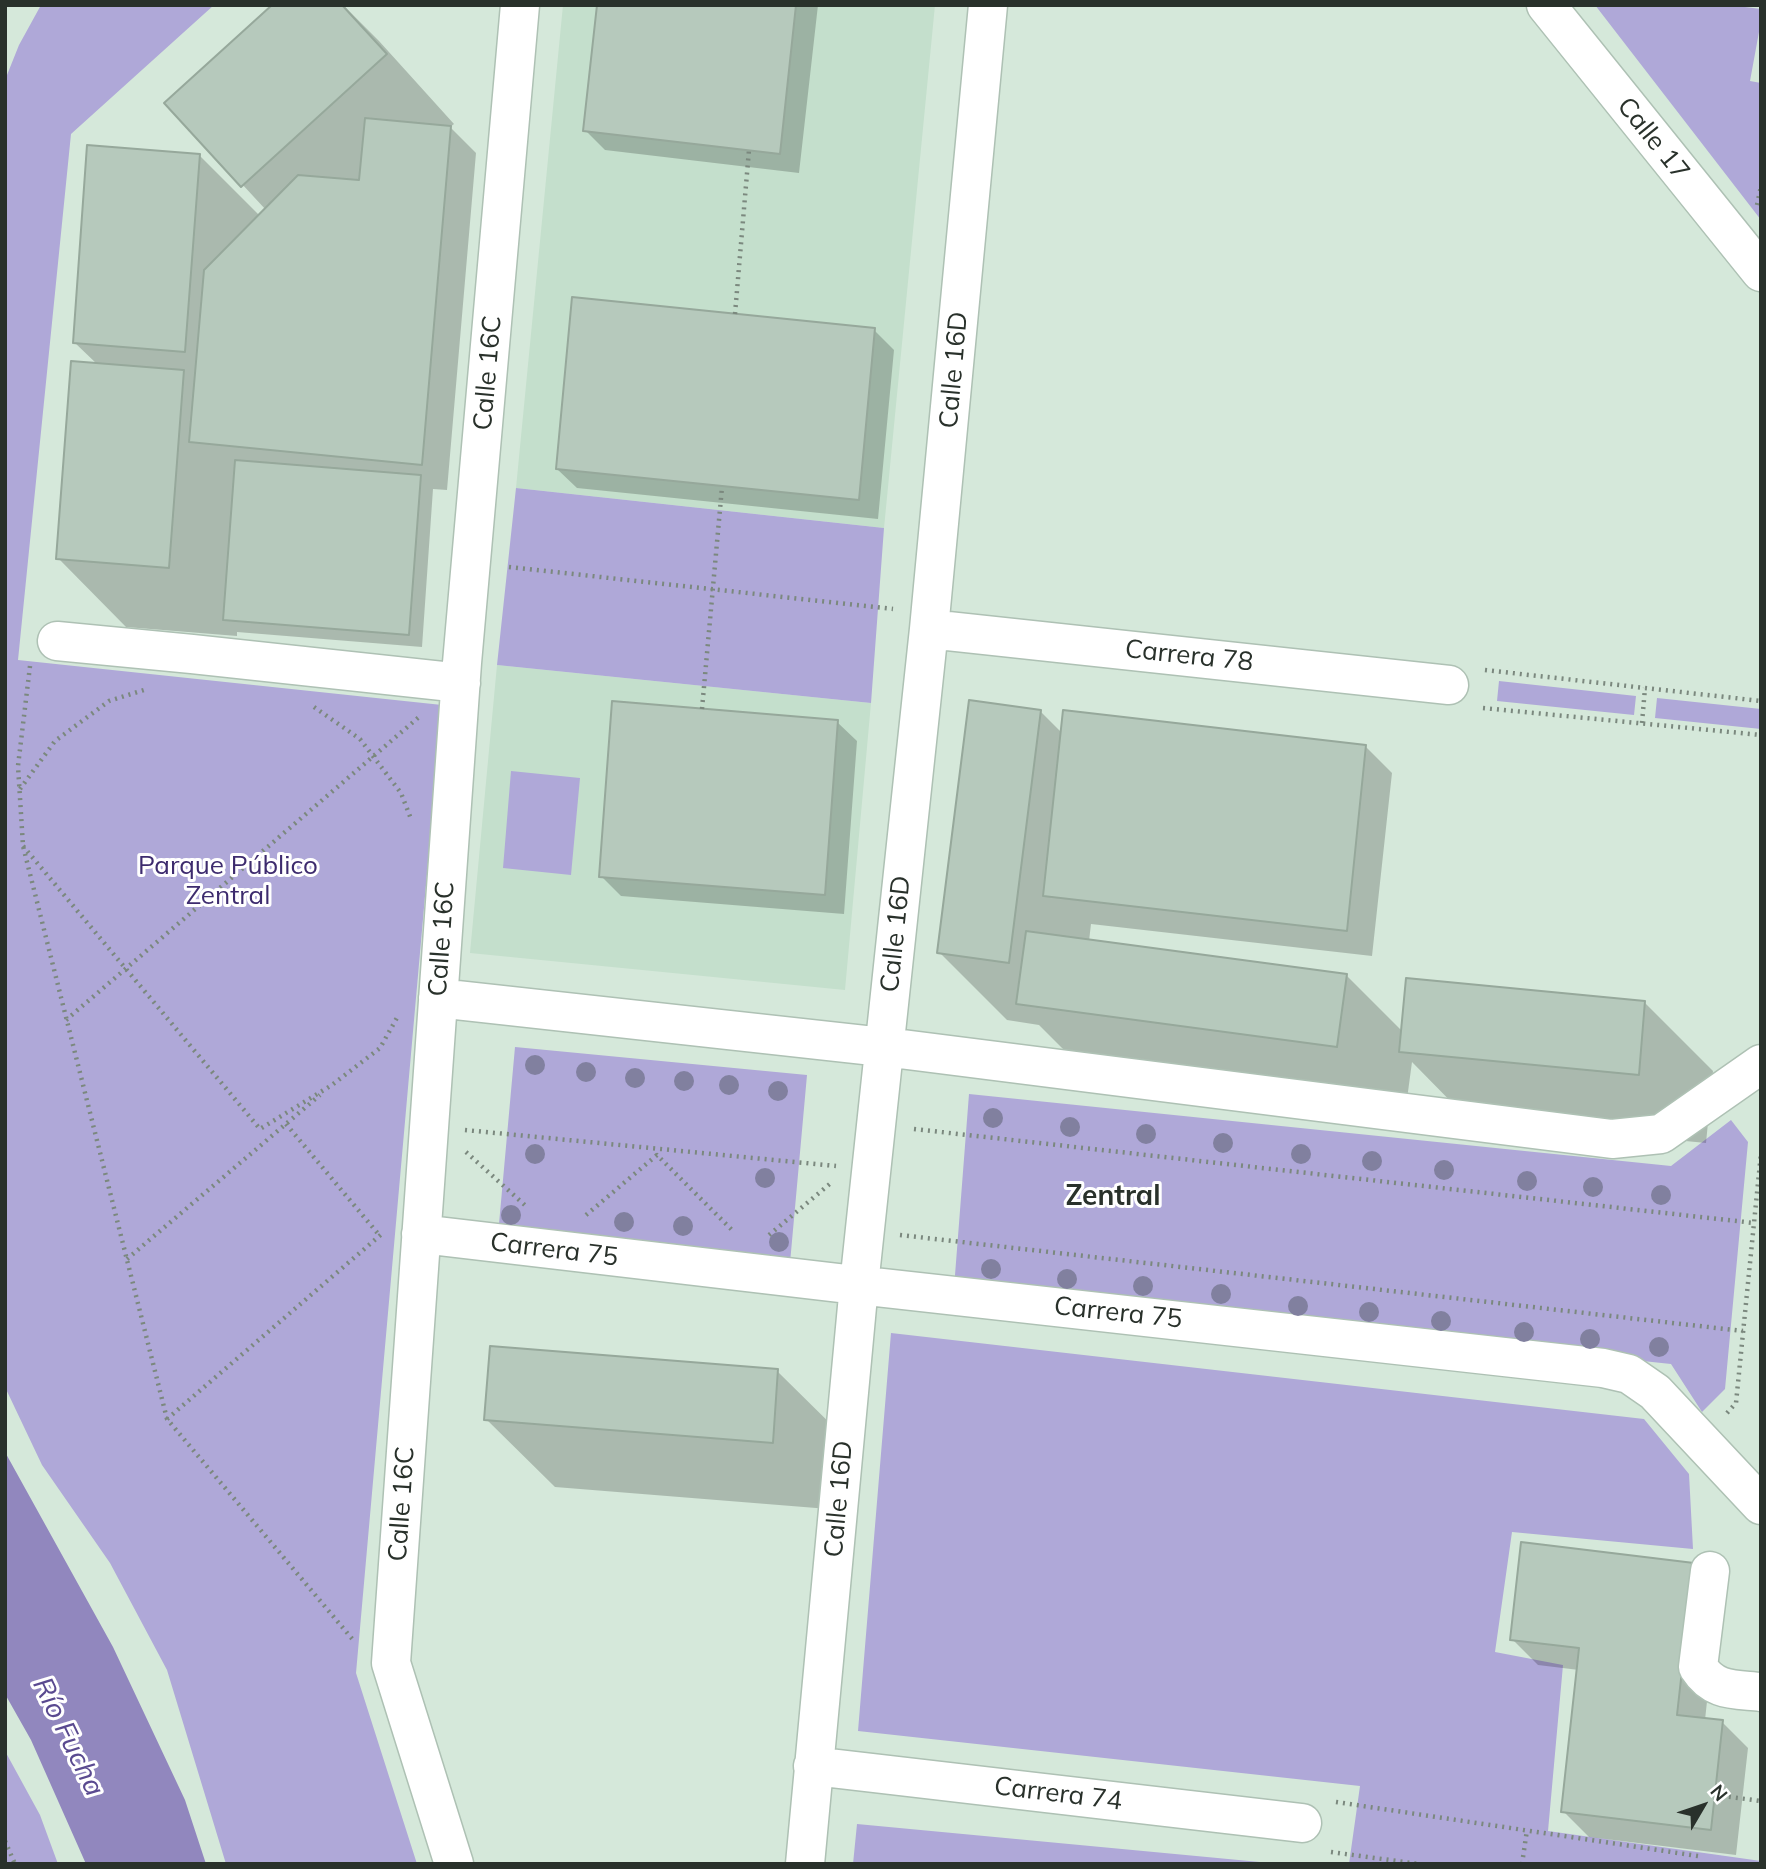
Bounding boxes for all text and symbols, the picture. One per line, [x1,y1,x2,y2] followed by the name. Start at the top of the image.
[1610,91,1696,187] street label: Calle 17
[933,310,975,430] street label: Calle 16D
[467,314,509,432] street label: Calle 16C
[1123,634,1255,678] street label: Carrera 78
[138,850,318,912] park label: Parque Público Zentral
[874,874,918,994] street label: Calle 16D
[422,880,462,998] street label: Calle 16C
[1066,1180,1160,1214] district label: Zentral
[488,1227,620,1273] street label: Carrera 75
[1052,1291,1184,1335] street label: Carrera 75
[818,1439,860,1559] street label: Calle 16D
[382,1445,422,1563] street label: Calle 16C
[25,1672,111,1802] water label: Río Fucha
[992,1771,1124,1817] street label: Carrera 74
[1668,1771,1738,1841] north arrow
[1705,1780,1733,1806] text: N

